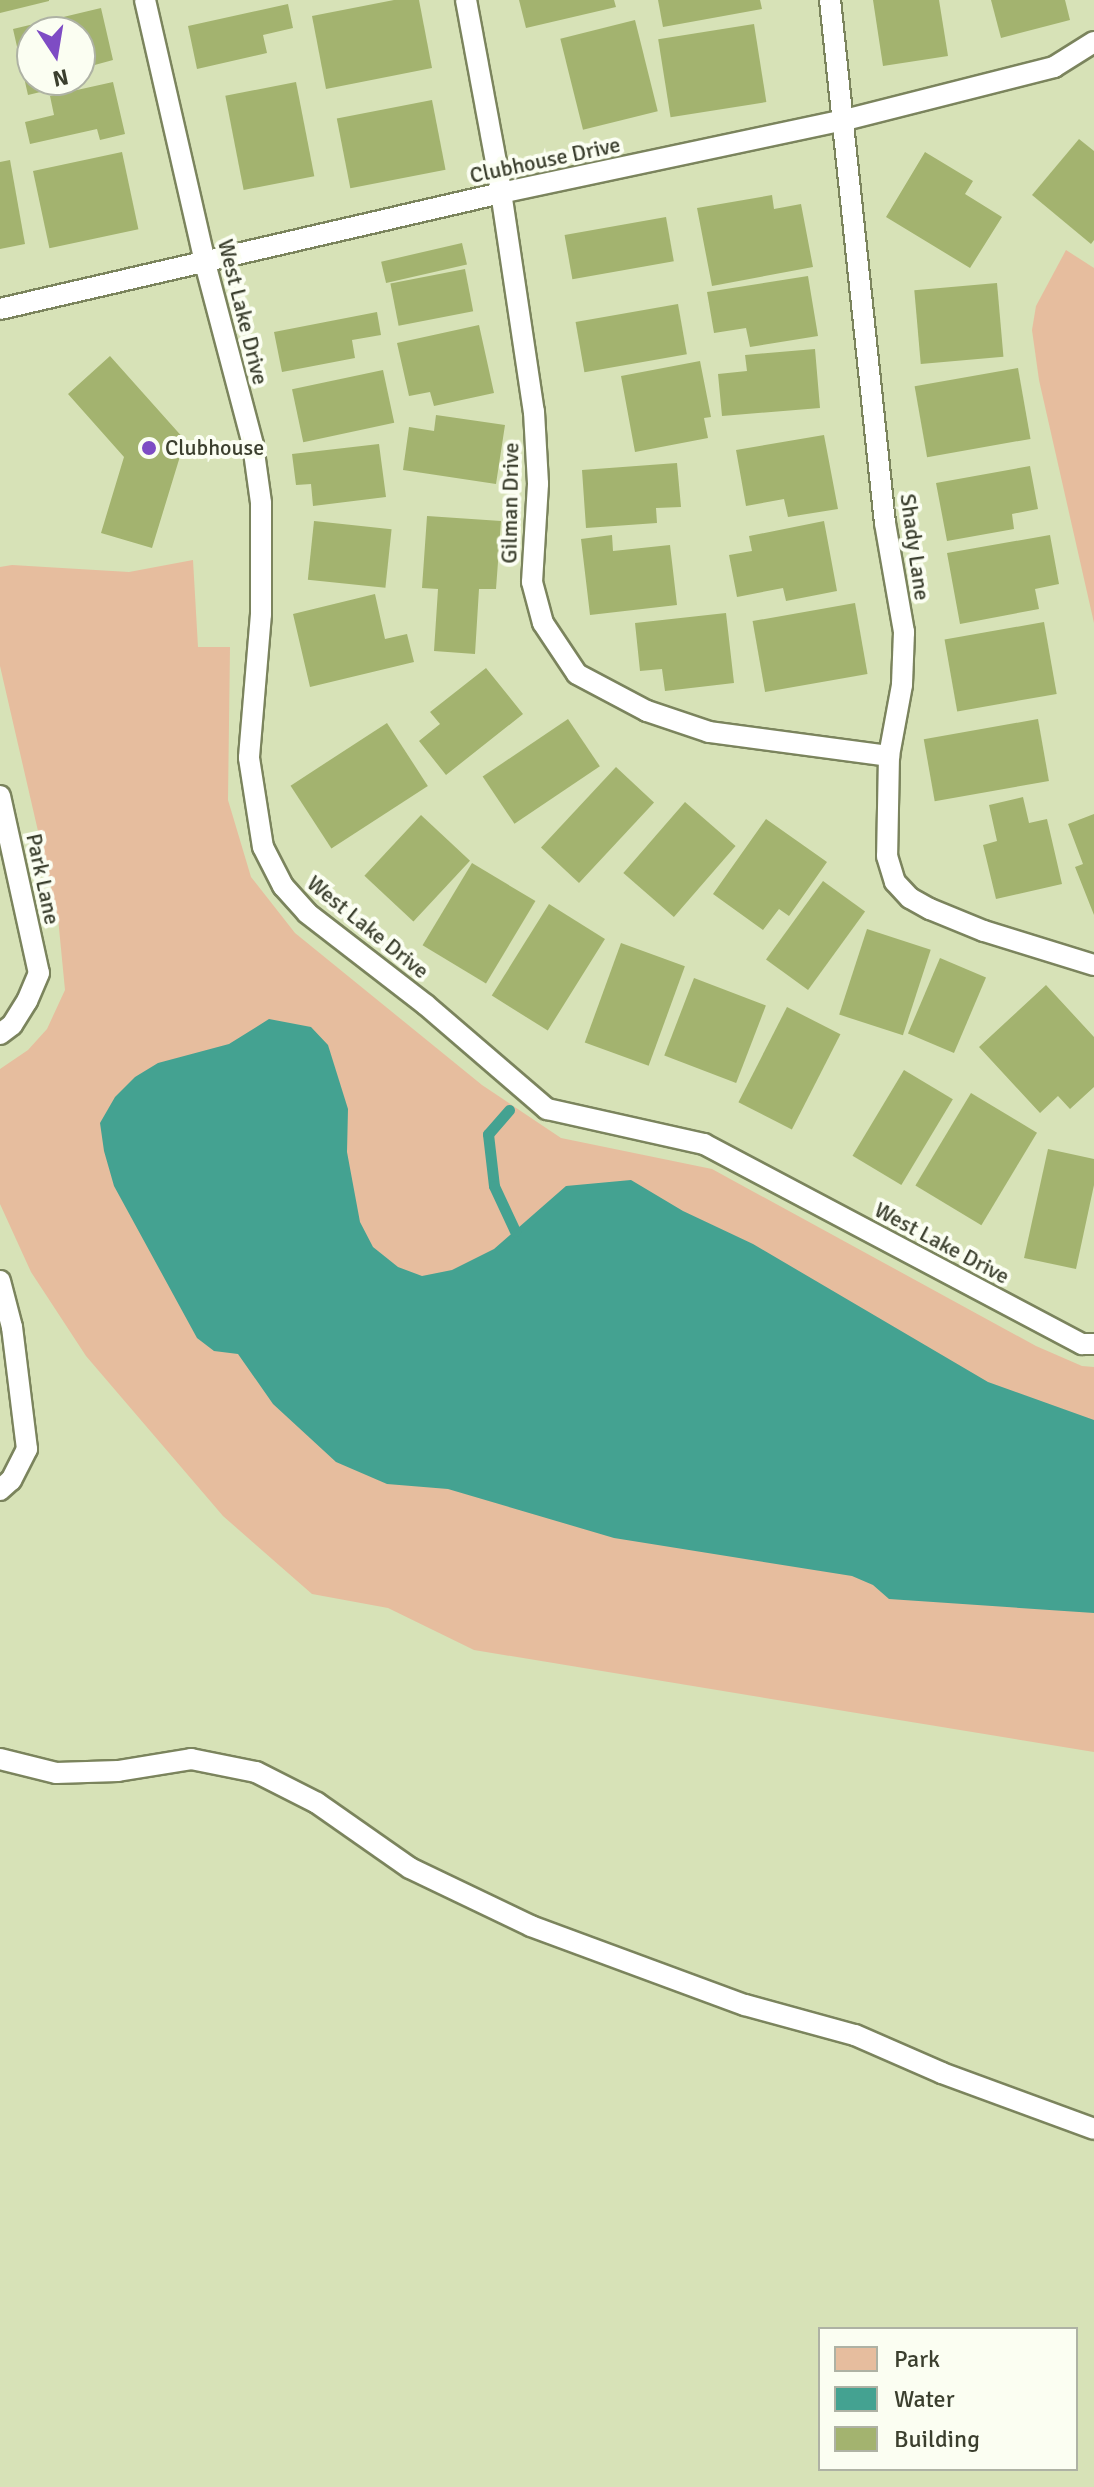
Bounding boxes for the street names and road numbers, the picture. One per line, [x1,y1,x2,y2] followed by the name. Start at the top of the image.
[467,131,623,189] street label: Clubhouse Drive
[212,236,274,388] street label: West Lake Drive
[496,442,524,564] street label: Gilman Drive
[894,492,936,602] street label: Shady Lane
[20,831,66,927] street label: Park Lane
[302,870,434,984] street label: West Lake Drive
[870,1196,1014,1290] street label: West Lake Drive

